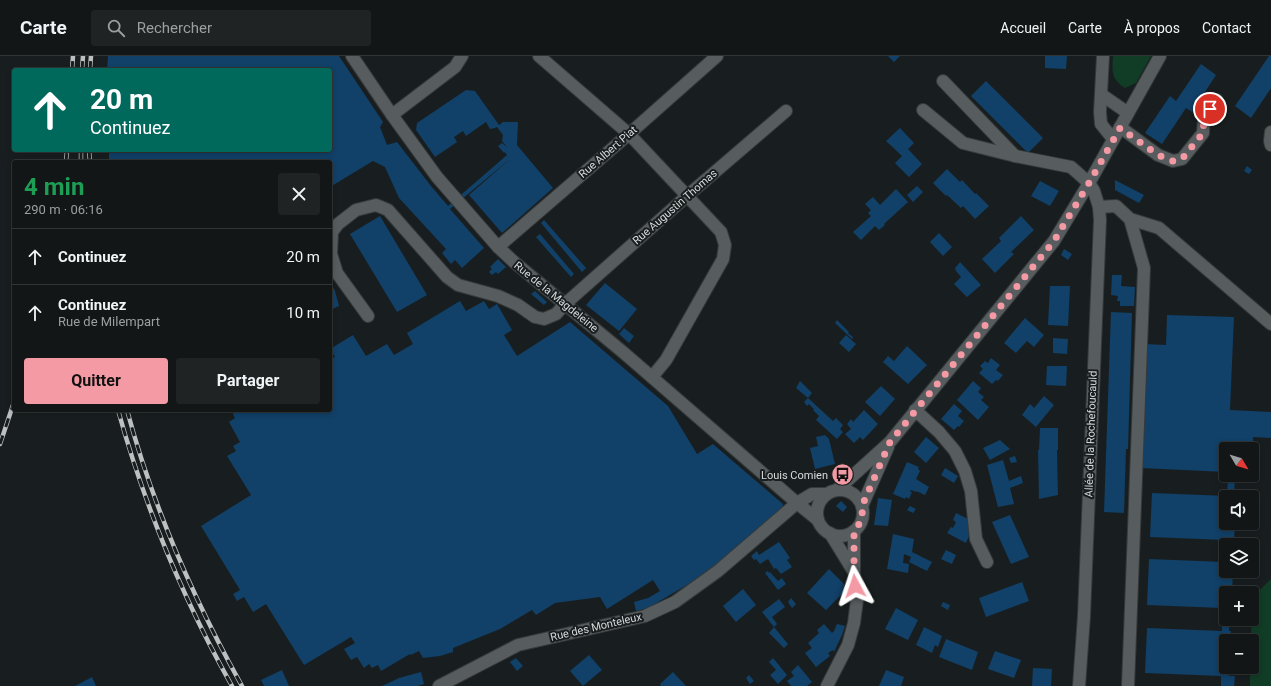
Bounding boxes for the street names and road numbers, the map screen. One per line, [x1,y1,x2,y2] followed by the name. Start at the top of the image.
[576,123,640,181] street label: Rue Albert Piat
[630,167,720,247] street label: Rue Augustin Thomas
[511,259,601,335] street label: Rue de la Magdeleine
[1082,370,1100,498] street label: Allée de la Rochefoucauld
[549,610,643,644] street label: Rue des Monteleux

